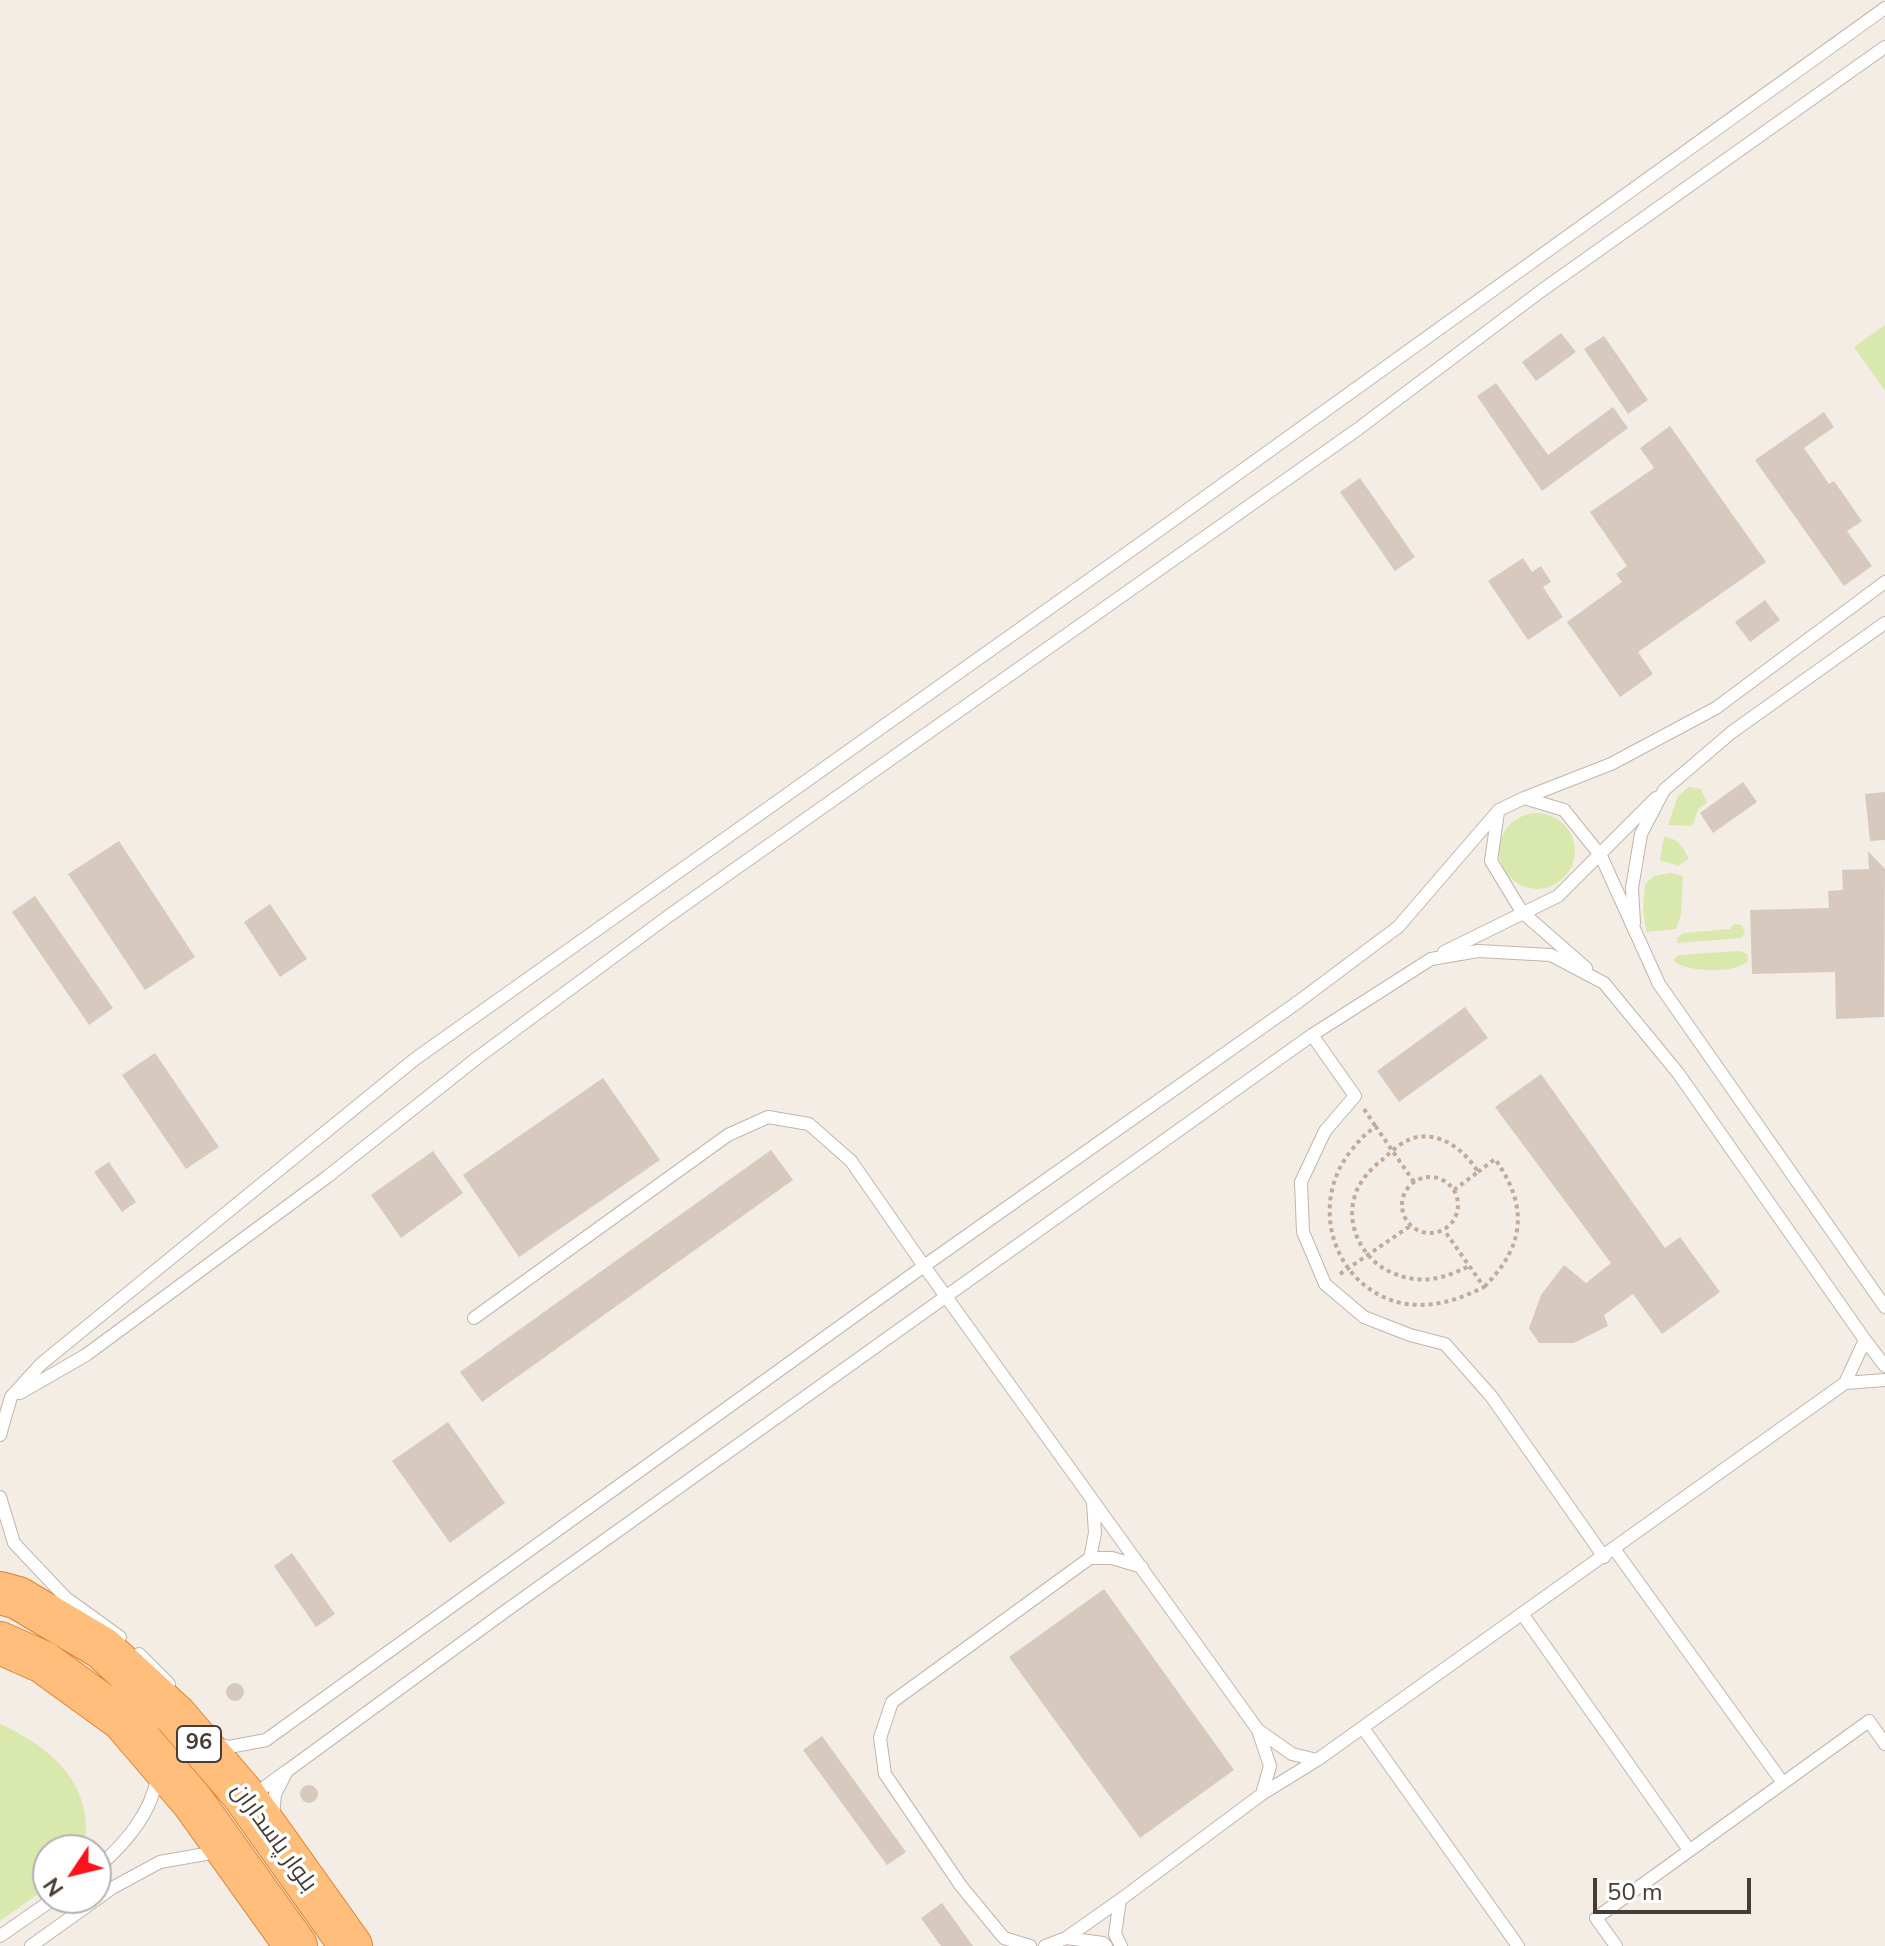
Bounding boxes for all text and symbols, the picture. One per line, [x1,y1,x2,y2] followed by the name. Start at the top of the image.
[177,1726,221,1762] road number: 96
[224,1778,322,1898] street label: بلوار پاسداران
[32,1834,112,1914] north arrow
[1597,1862,1755,1912] scale bar
[37,1871,71,1902] text: N
[1607,1876,1663,1908] text: 50 m

